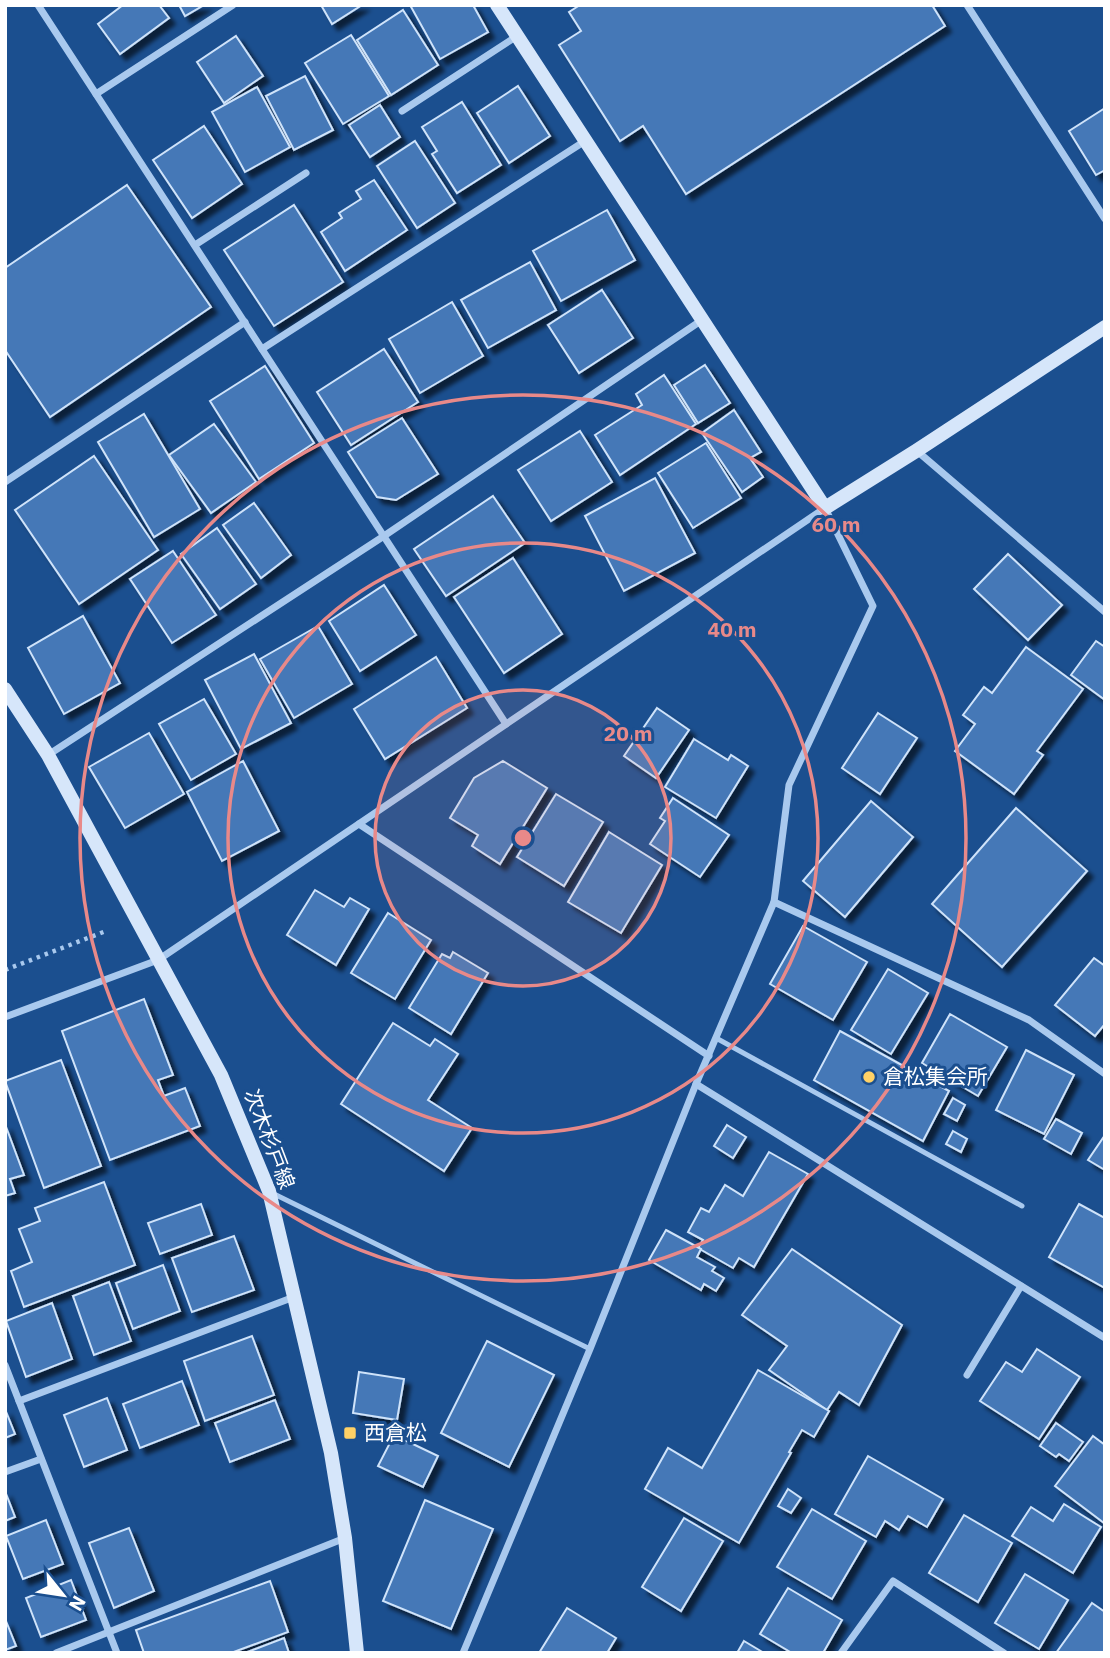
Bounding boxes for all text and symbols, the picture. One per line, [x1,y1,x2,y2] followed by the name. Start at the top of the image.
[812,510,860,538] text: 60 m
[708,615,756,643] text: 40 m
[604,719,652,747] text: 20 m
[511,826,535,850] centre of rings
[883,1062,988,1090] place label: 倉松集会所
[861,1069,877,1085] marker: 倉松集会所
[238,1085,302,1193] street label: 次木杉戸線
[364,1418,427,1446] place label: 西倉松
[342,1425,358,1441] marker: 西倉松
[28,1560,98,1630] north arrow
[64,1592,92,1615] text: N

